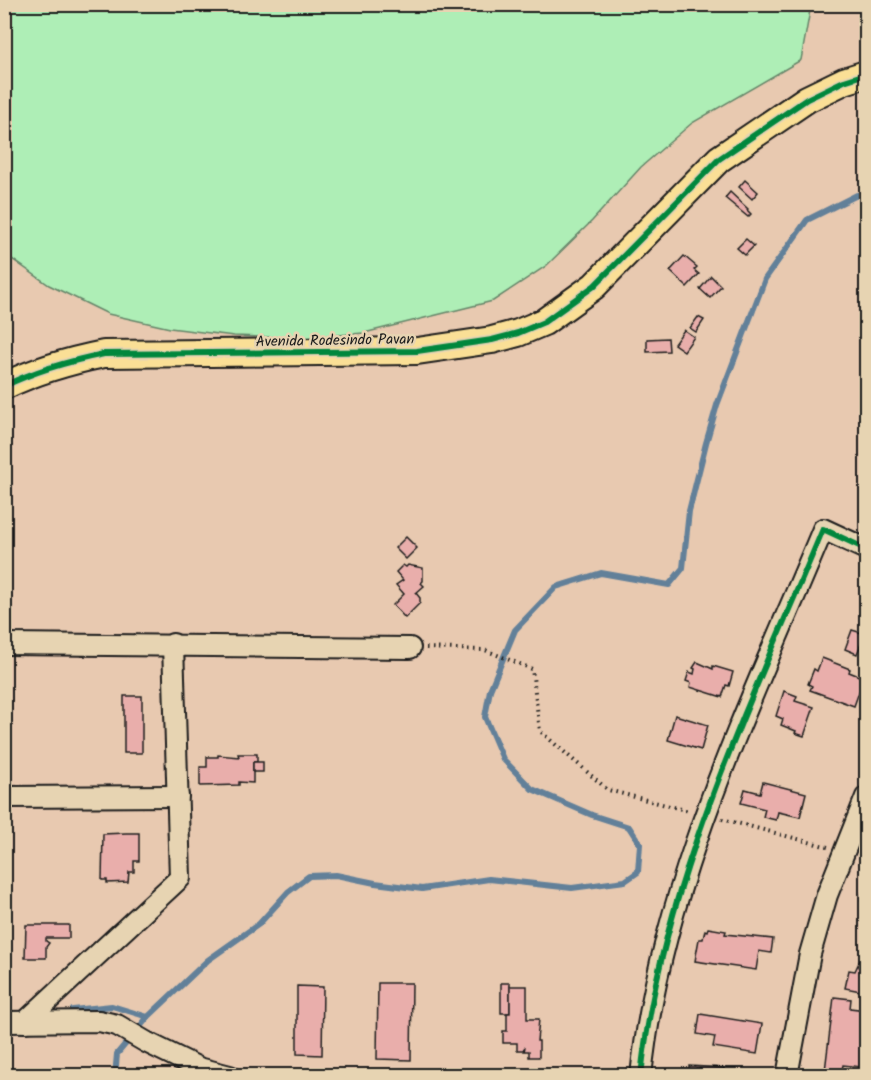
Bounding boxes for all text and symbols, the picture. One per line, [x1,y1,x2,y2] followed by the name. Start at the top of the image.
[255,328,415,354] street label: Avenida Rodesindo Pavan

